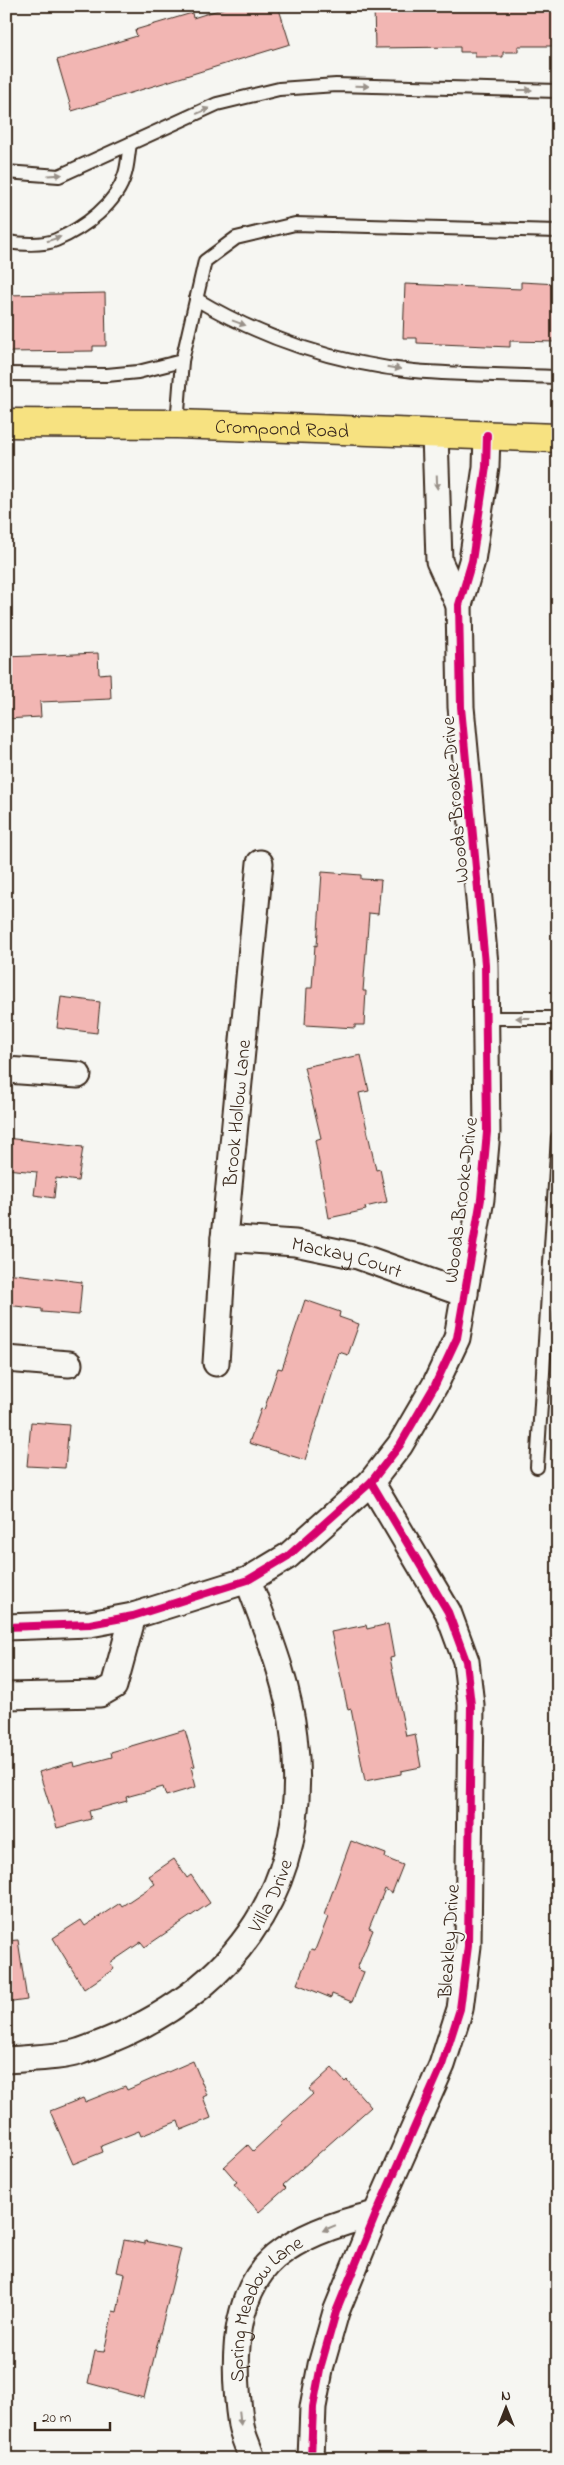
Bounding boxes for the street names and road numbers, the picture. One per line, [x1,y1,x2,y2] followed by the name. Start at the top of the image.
[214,413,349,447] street label: Crompond Road
[435,715,478,884] street label: Woods Brooke Drive
[217,1038,260,1189] street label: Brook Hollow Lane
[438,1116,487,1285] street label: Woods Brooke Drive
[289,1231,406,1288] street label: Mackay Court
[242,1856,302,1940] street label: Villa Drive
[432,1883,469,2000] street label: Bleakley Drive
[224,2230,309,2382] street label: Spring Meadow Lane

